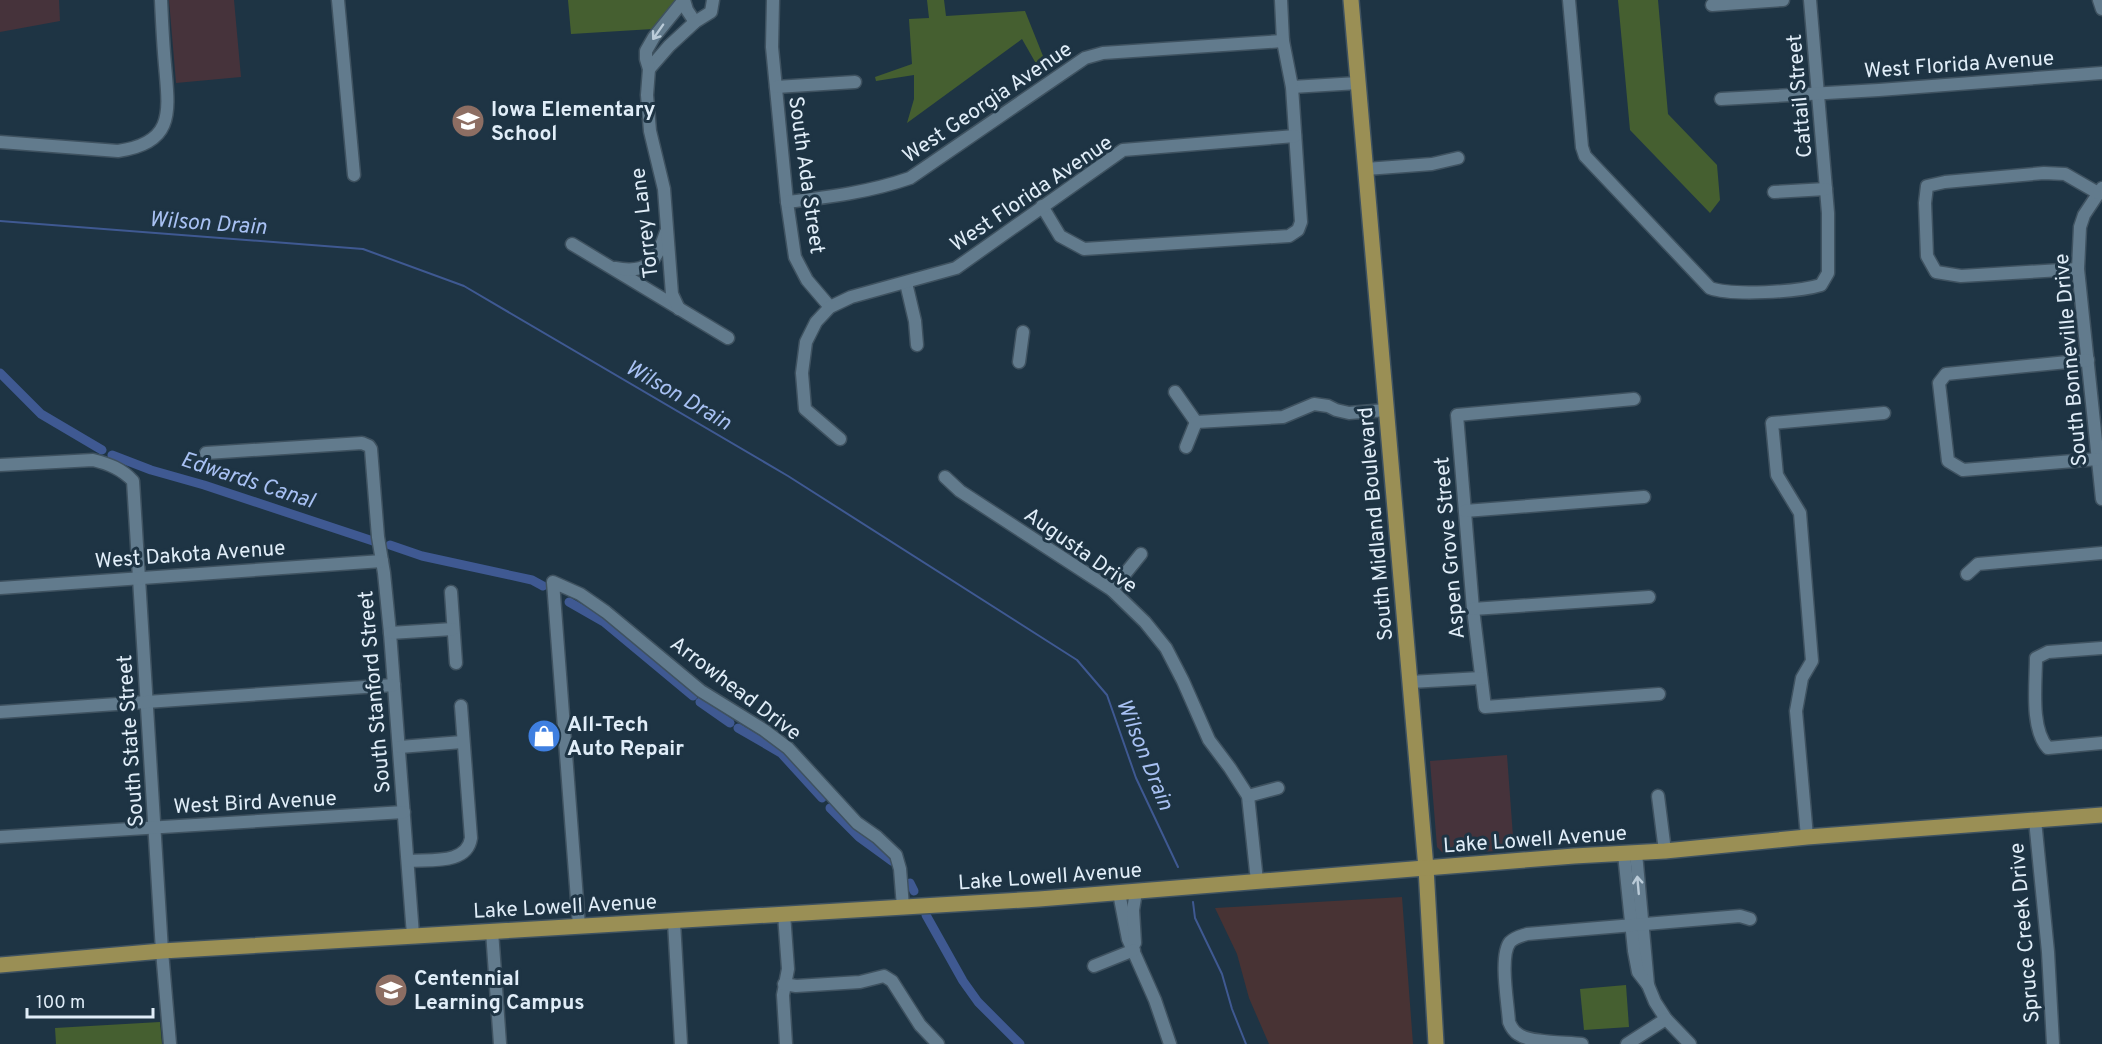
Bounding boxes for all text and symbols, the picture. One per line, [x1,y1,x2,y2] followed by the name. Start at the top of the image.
[652,23,664,40] one-way arrow
[1782,33,1819,159] street label: Cattail Street
[898,36,1078,170] street label: West Georgia Avenue
[1863,45,2055,86] street label: West Florida Avenue
[781,95,830,256] street label: South Ada Street
[491,97,656,148] place label: Iowa Elementary School
[450,103,486,139] school or university icon: Iowa Elementary School
[945,130,1118,259] street label: West Florida Avenue
[625,166,666,280] street label: Torrey Lane
[148,207,268,242] water label: Wilson Drain
[2049,252,2094,468] street label: South Bonneville Drive
[620,355,736,437] water label: Wilson Drain
[1353,406,1400,642] street label: South Midland Boulevard
[177,447,319,516] water label: Edwards Canal
[1429,456,1472,640] street label: Aspen Grove Street
[1018,502,1142,600] street label: Augusta Drive
[94,535,286,576] street label: West Dakota Avenue
[353,589,398,794] street label: South Stanford Street
[664,631,806,747] street label: Arrowhead Drive
[112,654,151,828] street label: South State Street
[1109,695,1178,815] water label: Wilson Drain
[567,712,684,763] place label: All-Tech Auto Repair
[526,718,562,754] shop icon: All-Tech Auto Repair
[173,786,338,821] street label: West Bird Avenue
[1442,821,1628,860] street label: Lake Lowell Avenue
[2004,842,2047,1024] street label: Spruce Creek Drive
[957,858,1143,897] street label: Lake Lowell Avenue
[1633,875,1644,895] one-way arrow
[472,889,658,926] street label: Lake Lowell Avenue
[414,966,585,1017] place label: Centennial Learning Campus
[373,972,409,1008] school or university icon: Centennial Learning Campus
[27,981,153,1019] scale bar
[36,992,85,1015] text: 100 m

